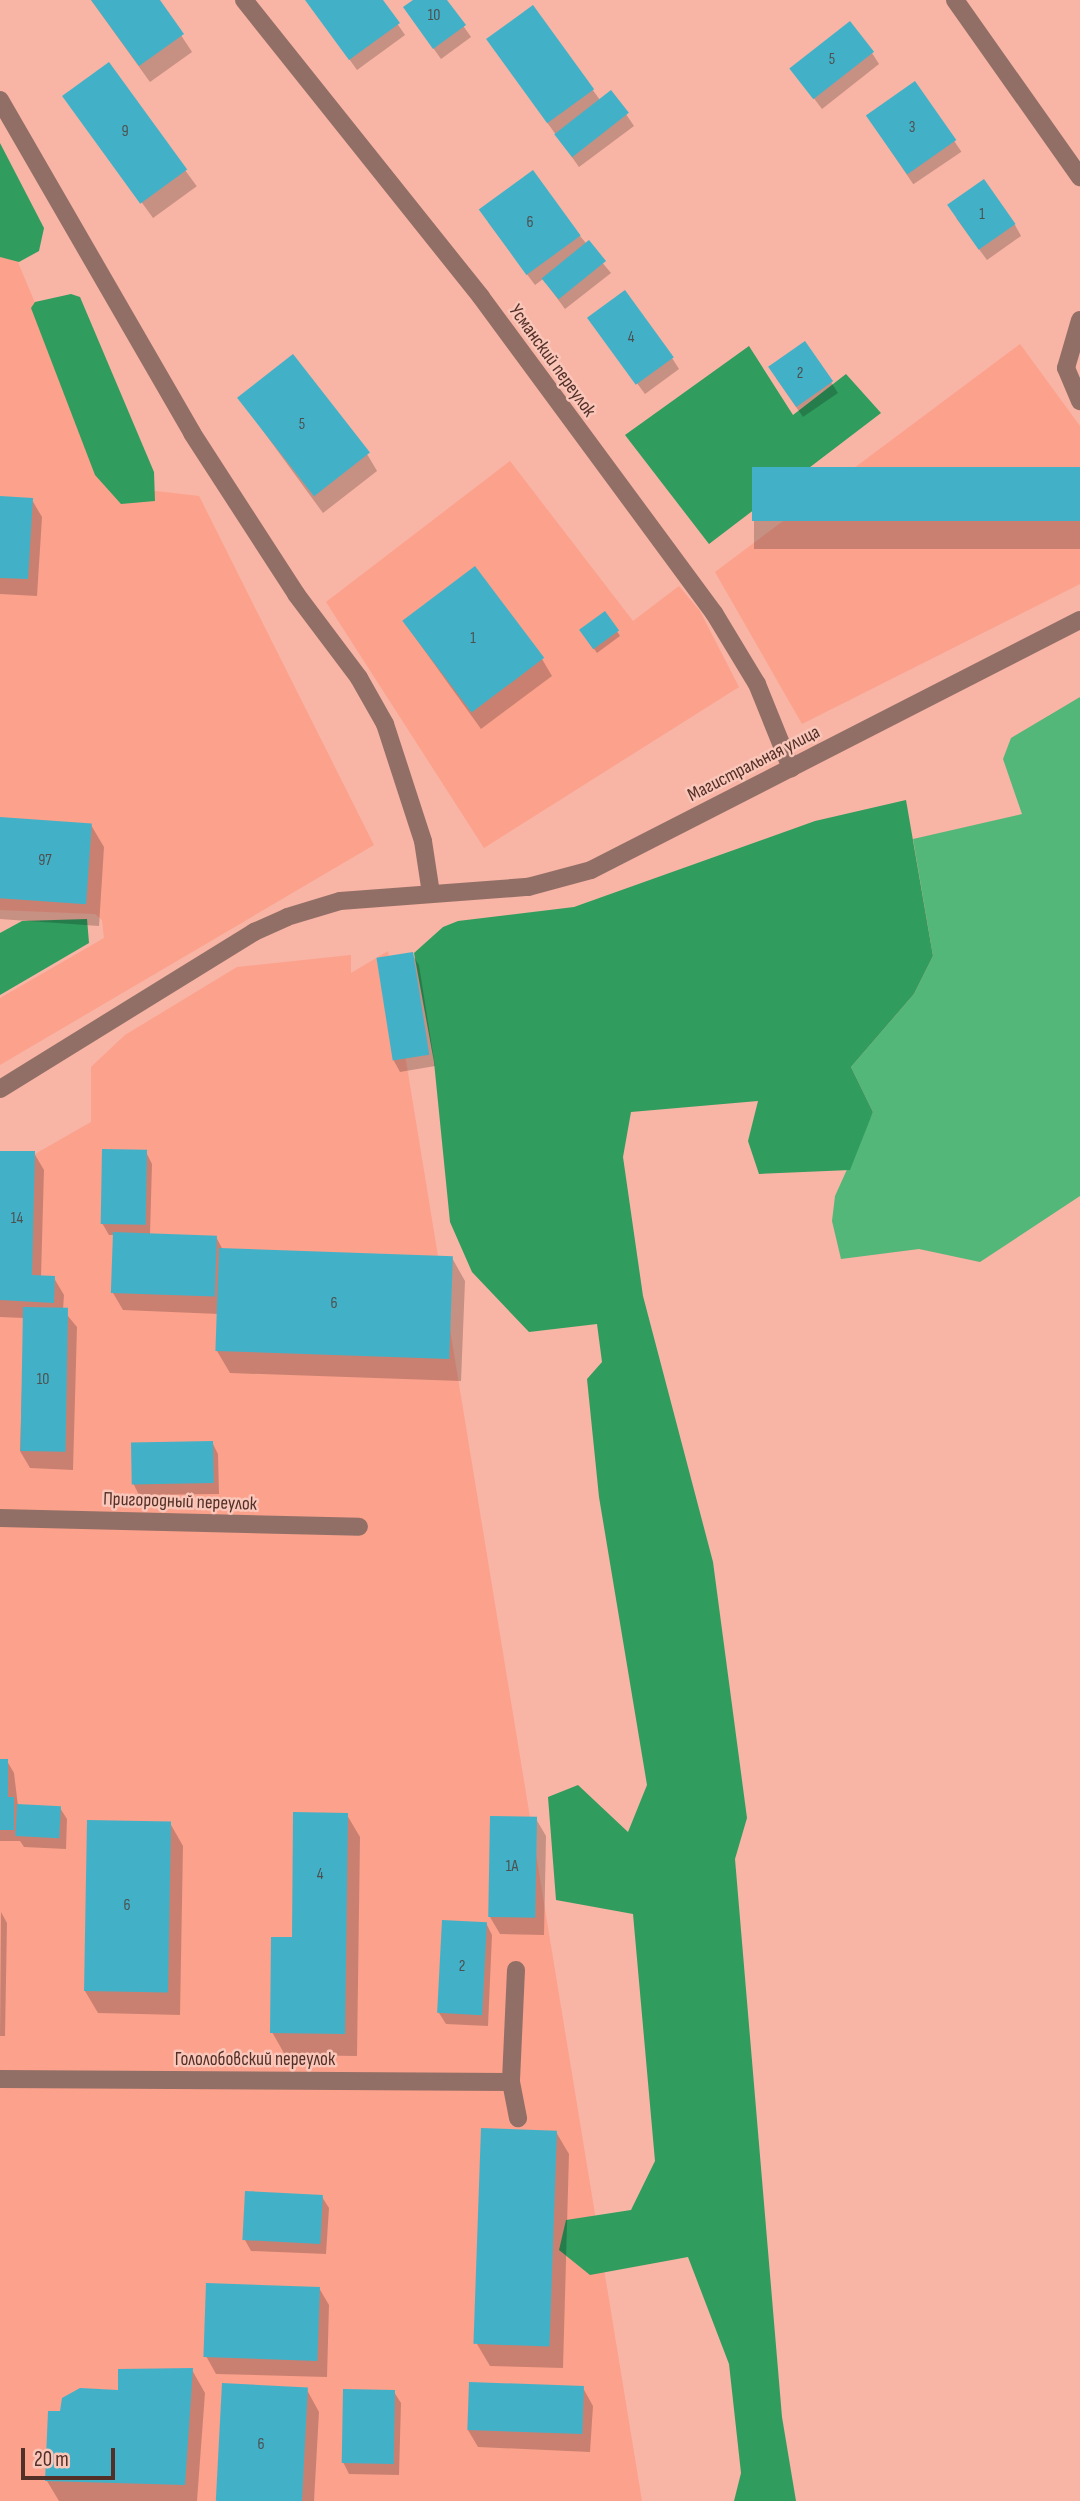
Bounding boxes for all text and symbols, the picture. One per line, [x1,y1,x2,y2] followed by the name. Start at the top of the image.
[428,6,440,26] house number: 10
[829,50,835,70] house number: 5
[909,118,915,138] house number: 3
[121,122,129,142] house number: 9
[979,205,985,225] house number: 1
[526,213,534,233] house number: 6
[504,300,600,422] street label: Усманский переулок
[628,328,634,348] house number: 4
[797,364,803,384] house number: 2
[299,415,305,435] house number: 5
[470,629,476,649] house number: 1
[684,721,824,807] street label: Магистральная улица
[38,851,52,871] house number: 97
[11,1209,23,1229] house number: 14
[330,1294,338,1314] house number: 6
[37,1370,49,1390] house number: 10
[103,1488,257,1516] street label: Пригородный переулок
[506,1857,518,1877] house number: 1А
[317,1865,323,1885] house number: 4
[123,1896,131,1916] house number: 6
[459,1957,465,1977] house number: 2
[175,2049,335,2071] street label: Гололобовский переулок
[24,2434,119,2478] scale bar
[257,2435,265,2455] house number: 6
[34,2447,69,2472] text: 20 m

